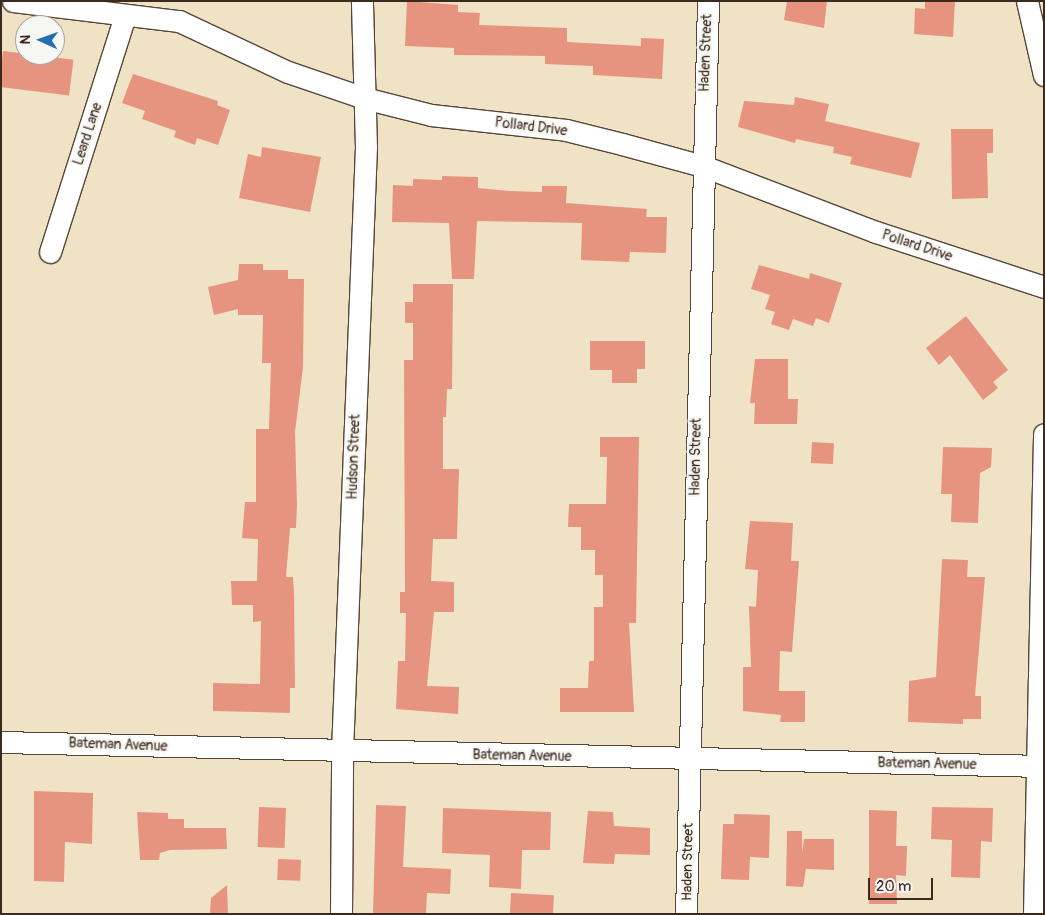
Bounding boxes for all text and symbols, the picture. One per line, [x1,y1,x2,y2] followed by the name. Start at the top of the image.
[696,14,716,92] street label: Haden Street
[15,15,65,65] north arrow
[17,34,34,45] text: N
[70,101,106,167] street label: Leard Lane
[494,114,568,140] street label: Pollard Drive
[880,227,954,265] street label: Pollard Drive
[344,414,364,500] street label: Hudson Street
[687,418,705,496] street label: Haden Street
[68,735,168,755] street label: Bateman Avenue
[472,747,572,765] street label: Bateman Avenue
[877,755,977,773] street label: Bateman Avenue
[679,823,697,901] street label: Haden Street
[870,868,935,900] scale bar
[876,877,911,896] text: 20 m

